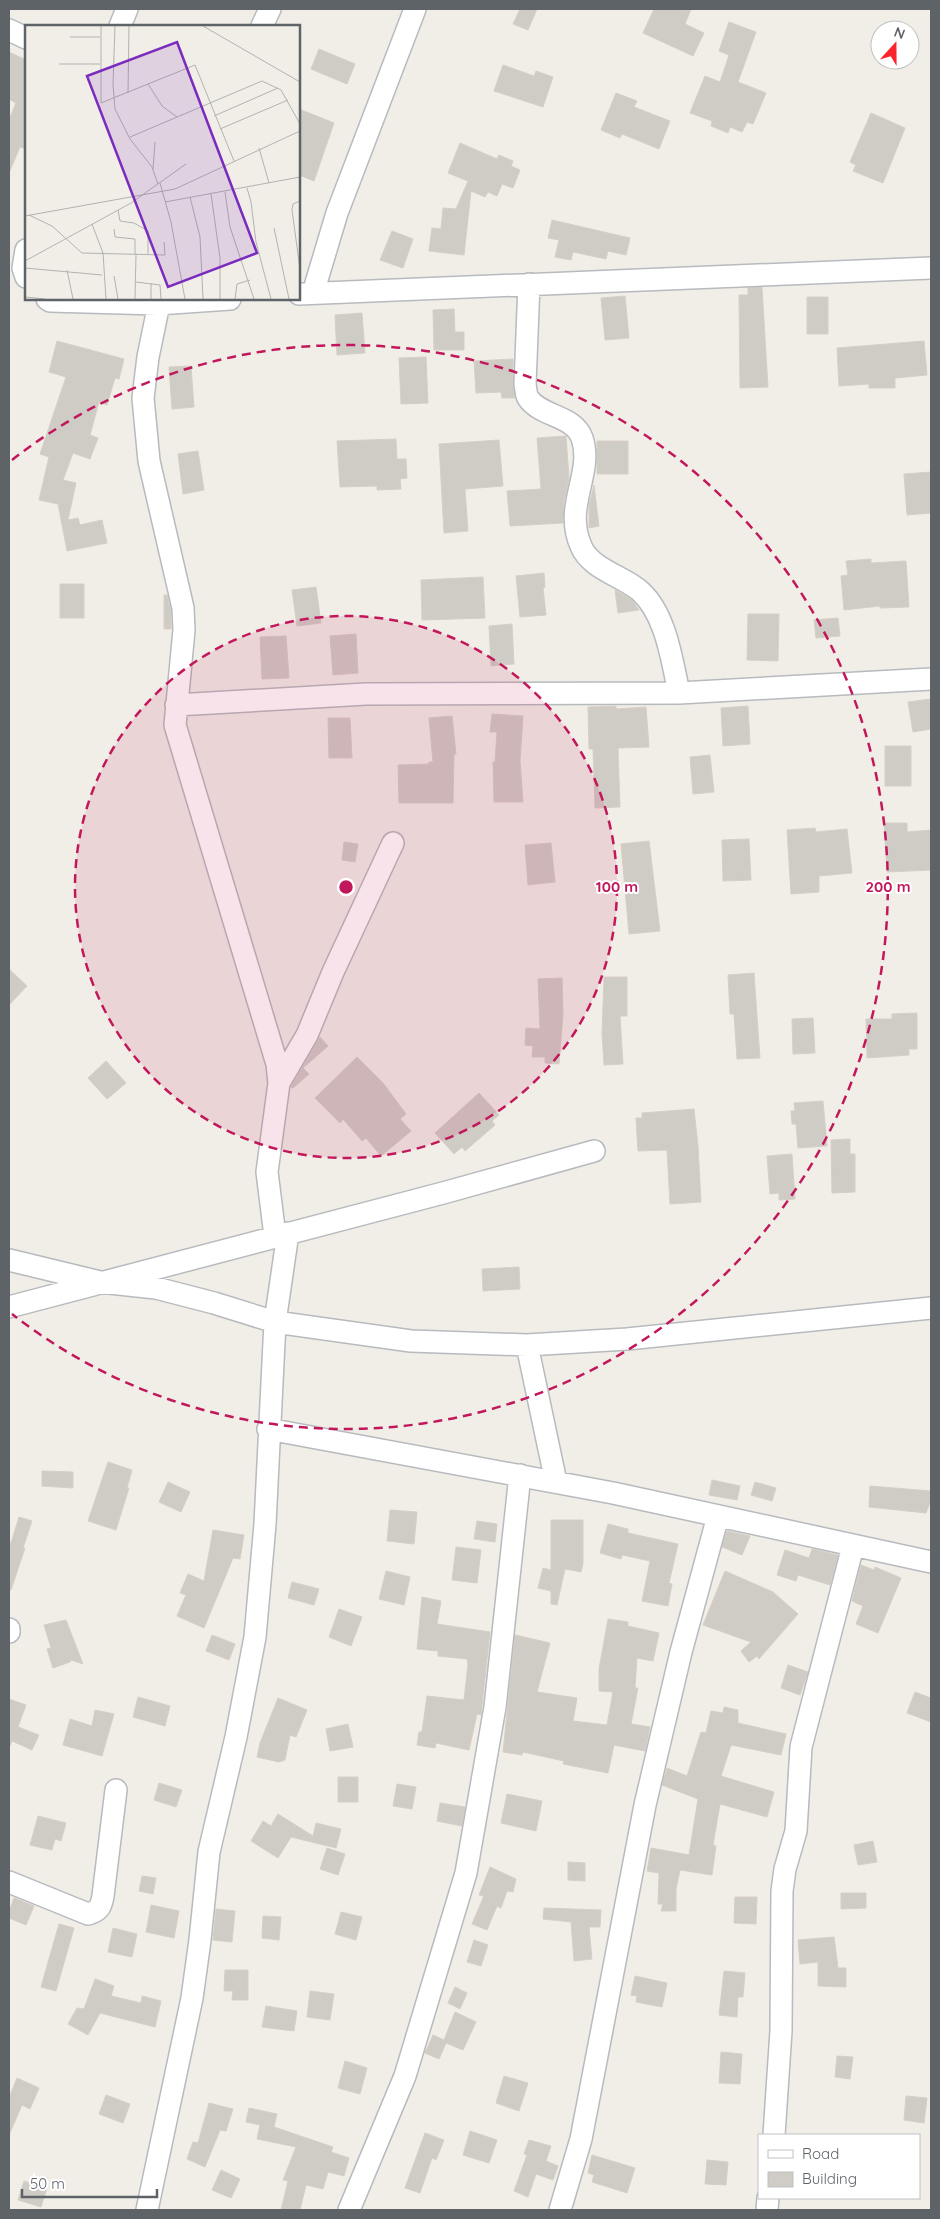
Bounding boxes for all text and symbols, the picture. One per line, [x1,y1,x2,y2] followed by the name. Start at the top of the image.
[870,20,920,70] north arrow
[892,23,908,43] text: N
[25,25,300,300] inset map
[596,877,638,896] text: 100 m
[866,877,911,896] text: 200 m
[337,878,355,896] centre of rings
[758,2134,920,2199] legend
[802,2144,839,2163] text: Road
[22,2166,158,2198] scale bar
[802,2169,857,2188] text: Building
[30,2174,65,2193] text: 50 m

